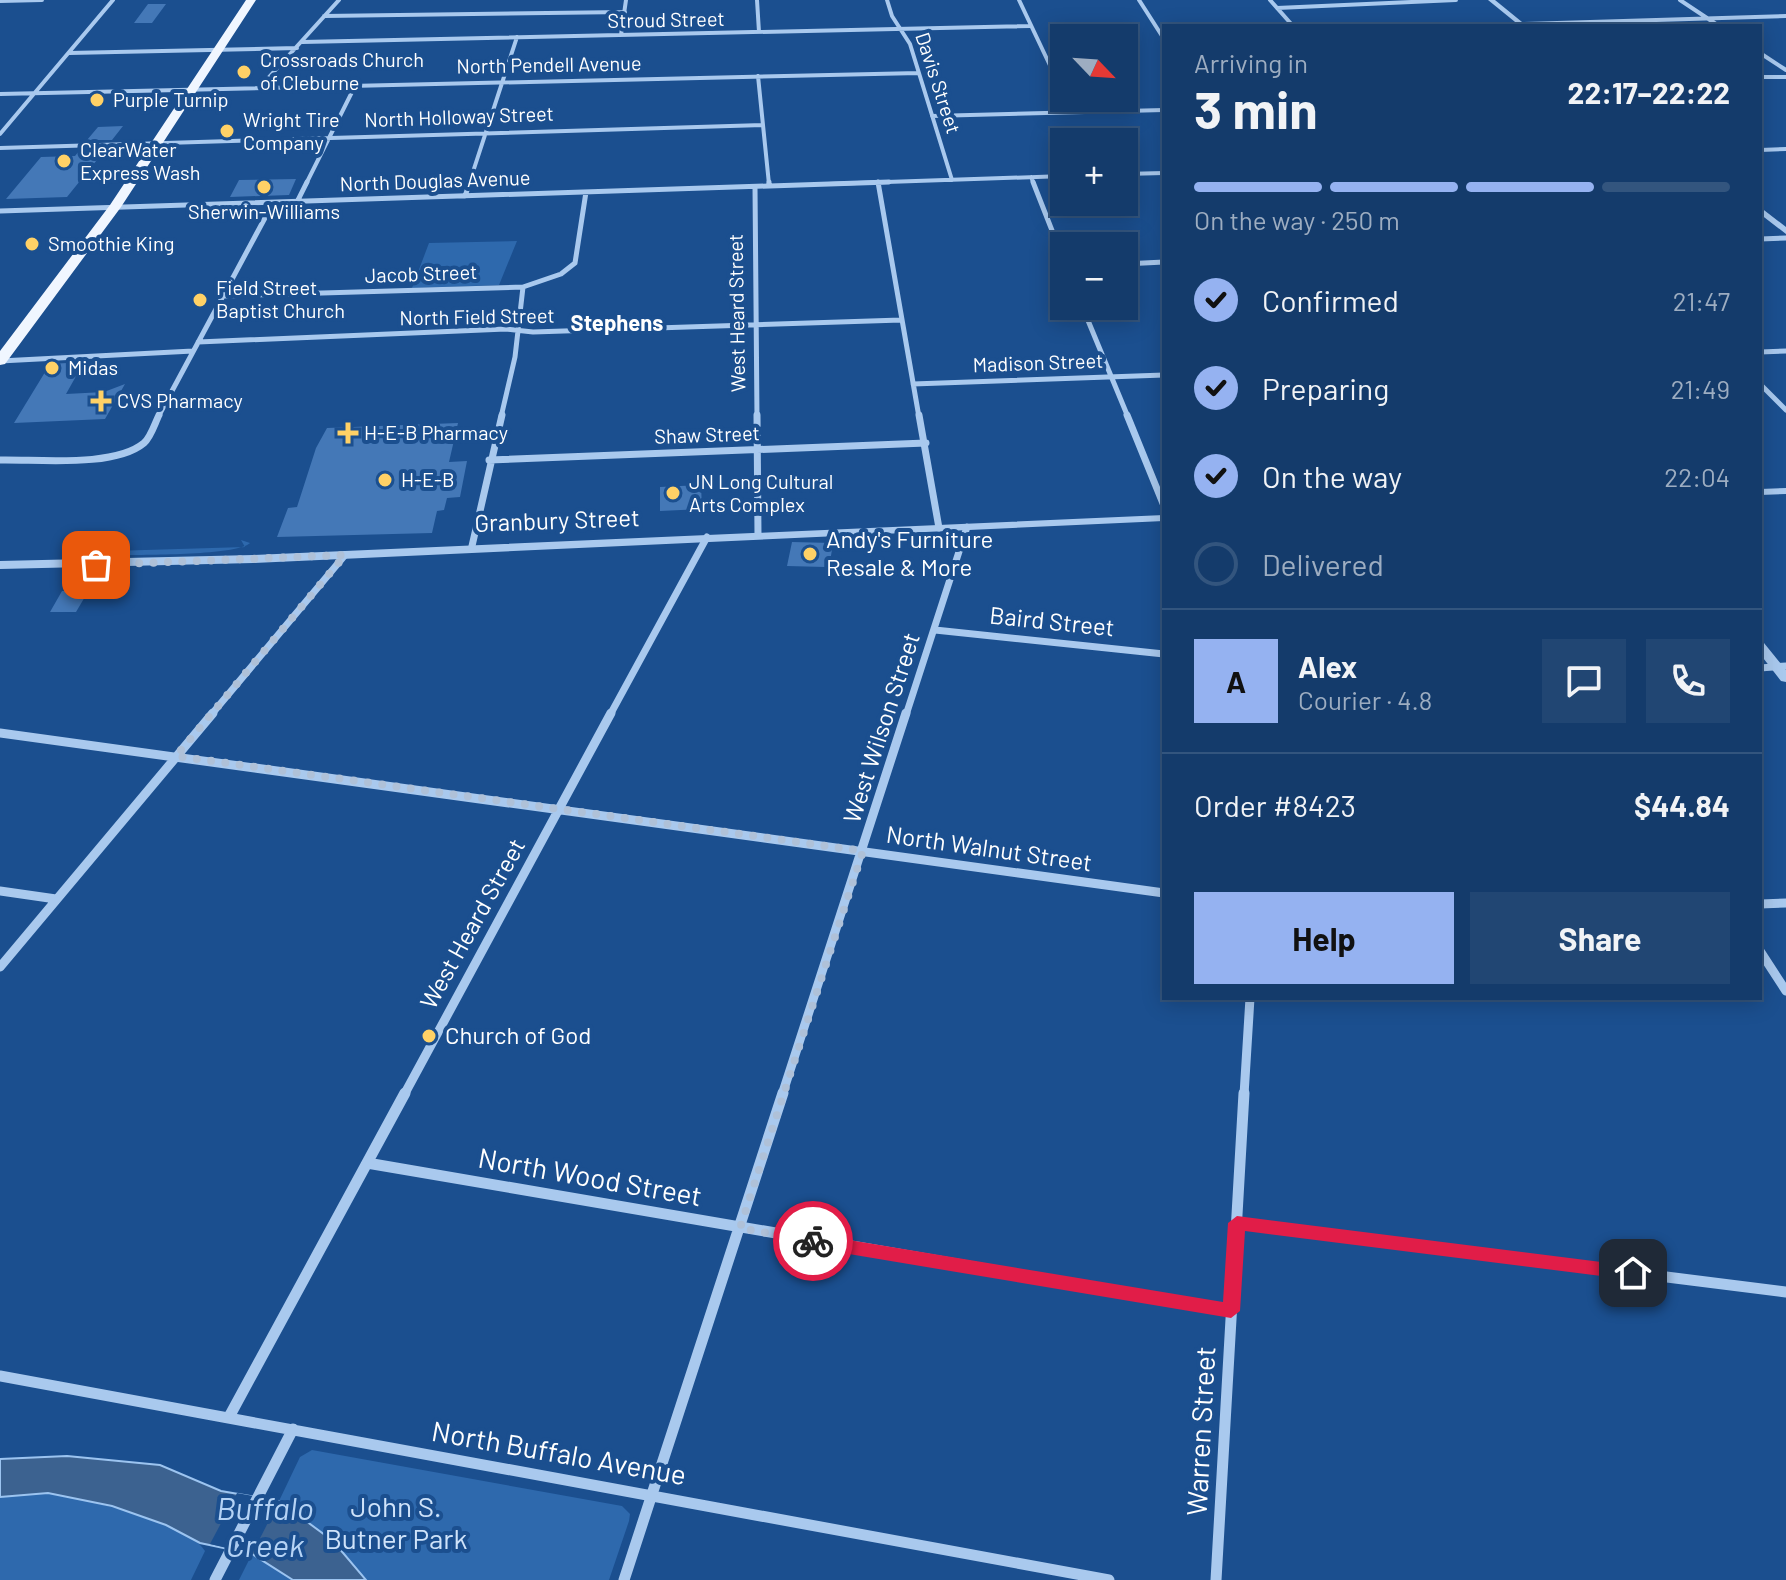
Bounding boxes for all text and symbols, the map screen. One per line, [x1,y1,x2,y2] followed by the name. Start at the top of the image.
[607,6,725,32] street label: Stroud Street
[1050,24,1138,112] north arrow
[1050,24,1138,320] map controls
[911,29,967,136] street label: Davis Street
[260,47,424,94] place label: Crossroads Church of Cleburne
[1194,47,1308,78] text: Arriving in
[456,50,642,78] street label: North Pendell Avenue
[235,63,253,81] marker: Crossroads Church of Cleburne
[1568,74,1730,110] text: 22:17–22:22
[1194,77,1318,139] text: 3 min
[113,87,229,111] place label: Purple Turnip
[88,91,106,109] marker: Purple Turnip
[364,101,554,131] street label: North Holloway Street
[243,107,340,154] place label: Wright Tire Company
[218,122,236,140] marker: Wright Tire Company
[1050,128,1138,216] button: +
[80,137,201,184] place label: ClearWater Express Wash
[55,152,73,170] marker: ClearWater Express Wash
[339,165,531,195] street label: North Douglas Avenue
[255,178,273,196] marker: Sherwin-Williams
[188,199,340,223] place label: Sherwin-Williams
[1194,204,1400,235] text: On the way · 250 m
[48,231,174,255] place label: Smoothie King
[1050,232,1138,320] button: −
[723,234,749,392] street label: West Heard Street
[23,235,41,253] marker: Smoothie King
[364,259,478,287] street label: Jacob Street
[216,275,345,322] place label: Field Street Baptist Church
[1194,278,1238,322] icon: check
[1262,282,1399,318] text: Confirmed
[1673,285,1730,316] text: 21:47
[191,291,209,309] marker: Field Street Baptist Church
[399,303,555,329] street label: North Field Street
[571,309,663,335] district label: Stephens
[972,348,1104,376] street label: Madison Street
[68,355,118,379] place label: Midas
[43,359,61,377] marker: Midas
[1194,366,1238,410] icon: check
[1262,370,1389,406] text: Preparing
[1671,373,1730,404] text: 21:49
[117,388,243,412] place label: CVS Pharmacy
[92,392,110,410] marker: CVS Pharmacy
[364,420,508,444] place label: H-E-B Pharmacy
[654,420,760,448] street label: Shaw Street
[339,424,357,442] marker: H-E-B Pharmacy
[1194,454,1238,498] icon: check
[1262,458,1402,494] text: On the way
[1664,461,1730,492] text: 22:04
[401,467,454,491] place label: H-E-B
[689,469,833,516] place label: JN Long Cultural Arts Complex
[376,471,394,489] marker: H-E-B
[664,484,682,502] marker: JN Long Cultural Arts Complex
[474,502,640,537] street label: Granbury Street
[826,524,993,581] place label: Andy's Furniture Resale & More
[62,531,130,599] pin
[74,543,118,587] icon: bag
[801,545,819,563] marker: Andy's Furniture Resale & More
[1262,546,1384,582] text: Delivered
[988,600,1116,641] street label: Baird Street
[836,629,925,826] street label: West Wilson Street
[1542,639,1626,723] button: chat
[1646,639,1730,723] button: phone
[1298,648,1357,684] text: Alex
[1226,663,1246,699] text: A
[1298,684,1432,715] text: Courier · 4.8
[1194,787,1356,823] text: Order #8423
[1634,787,1730,823] text: $44.84
[884,819,1094,876] street label: North Walnut Street
[413,833,530,1013] street label: West Heard Street
[1194,892,1454,984] button: Help
[1470,892,1730,984] button: Share
[445,1020,591,1049] place label: Church of God
[420,1027,438,1045] marker: Church of God
[476,1140,705,1212] street label: North Wood Street
[773,1201,853,1281] courier
[791,1219,835,1263] icon: bike
[1599,1239,1667,1307] pin
[1611,1251,1655,1295] icon: home
[1179,1345,1221,1517] street label: Warren Street
[429,1413,689,1491] street label: North Buffalo Avenue
[216,1488,314,1563] water label: Buffalo Creek
[325,1489,468,1555] park label: John S. Butner Park

